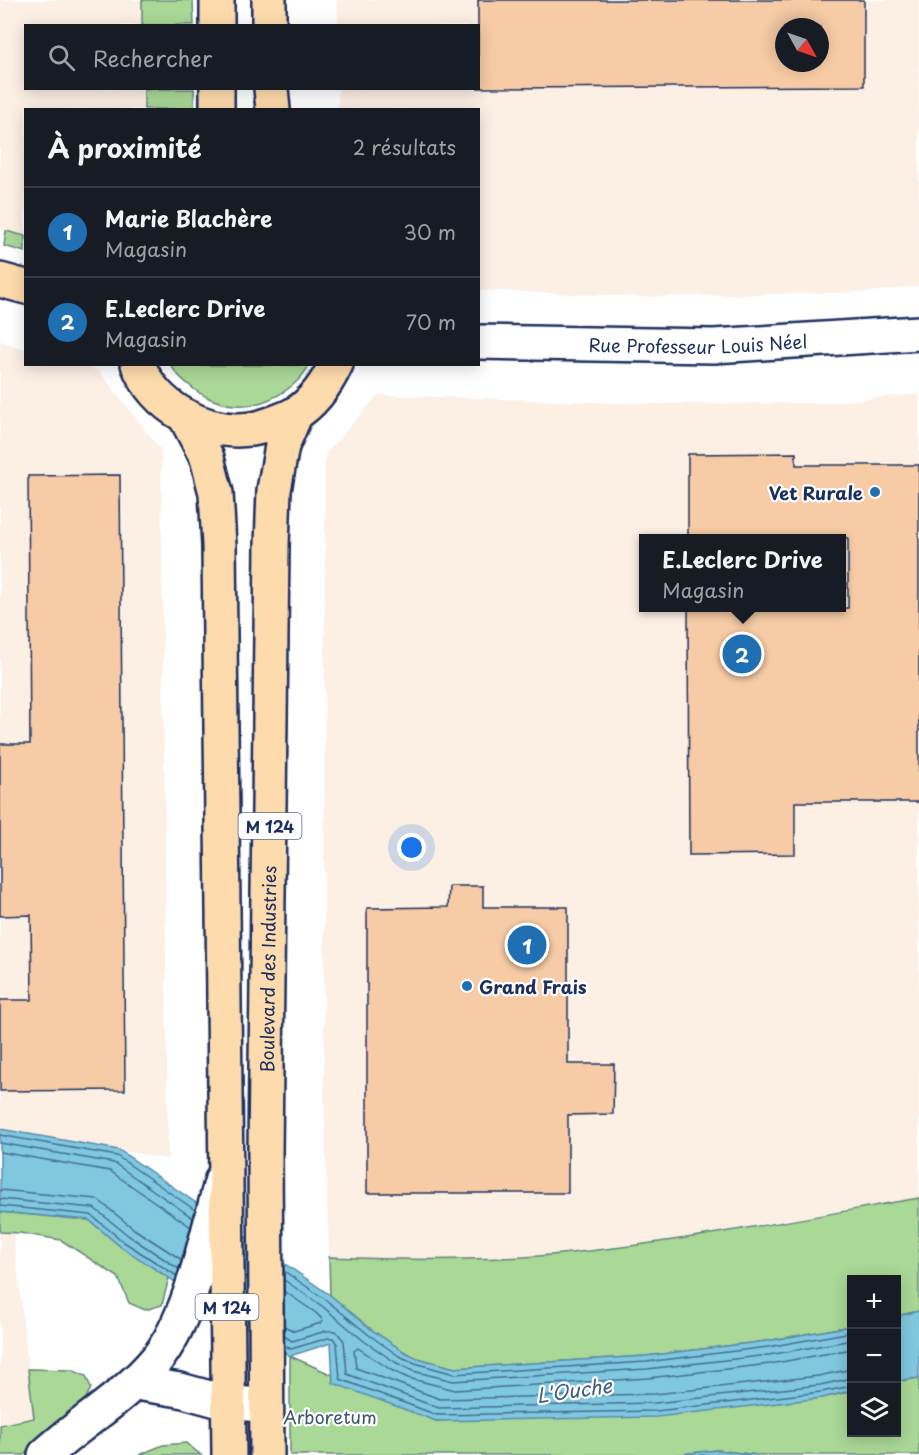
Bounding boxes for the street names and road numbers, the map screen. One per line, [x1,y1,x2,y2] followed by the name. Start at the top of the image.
[588,327,808,360] street label: Rue Professeur Louis Néel
[238,813,302,839] road number: M 124
[252,865,282,1073] street label: Boulevard des Industries
[196,1294,258,1320] road number: M 124

